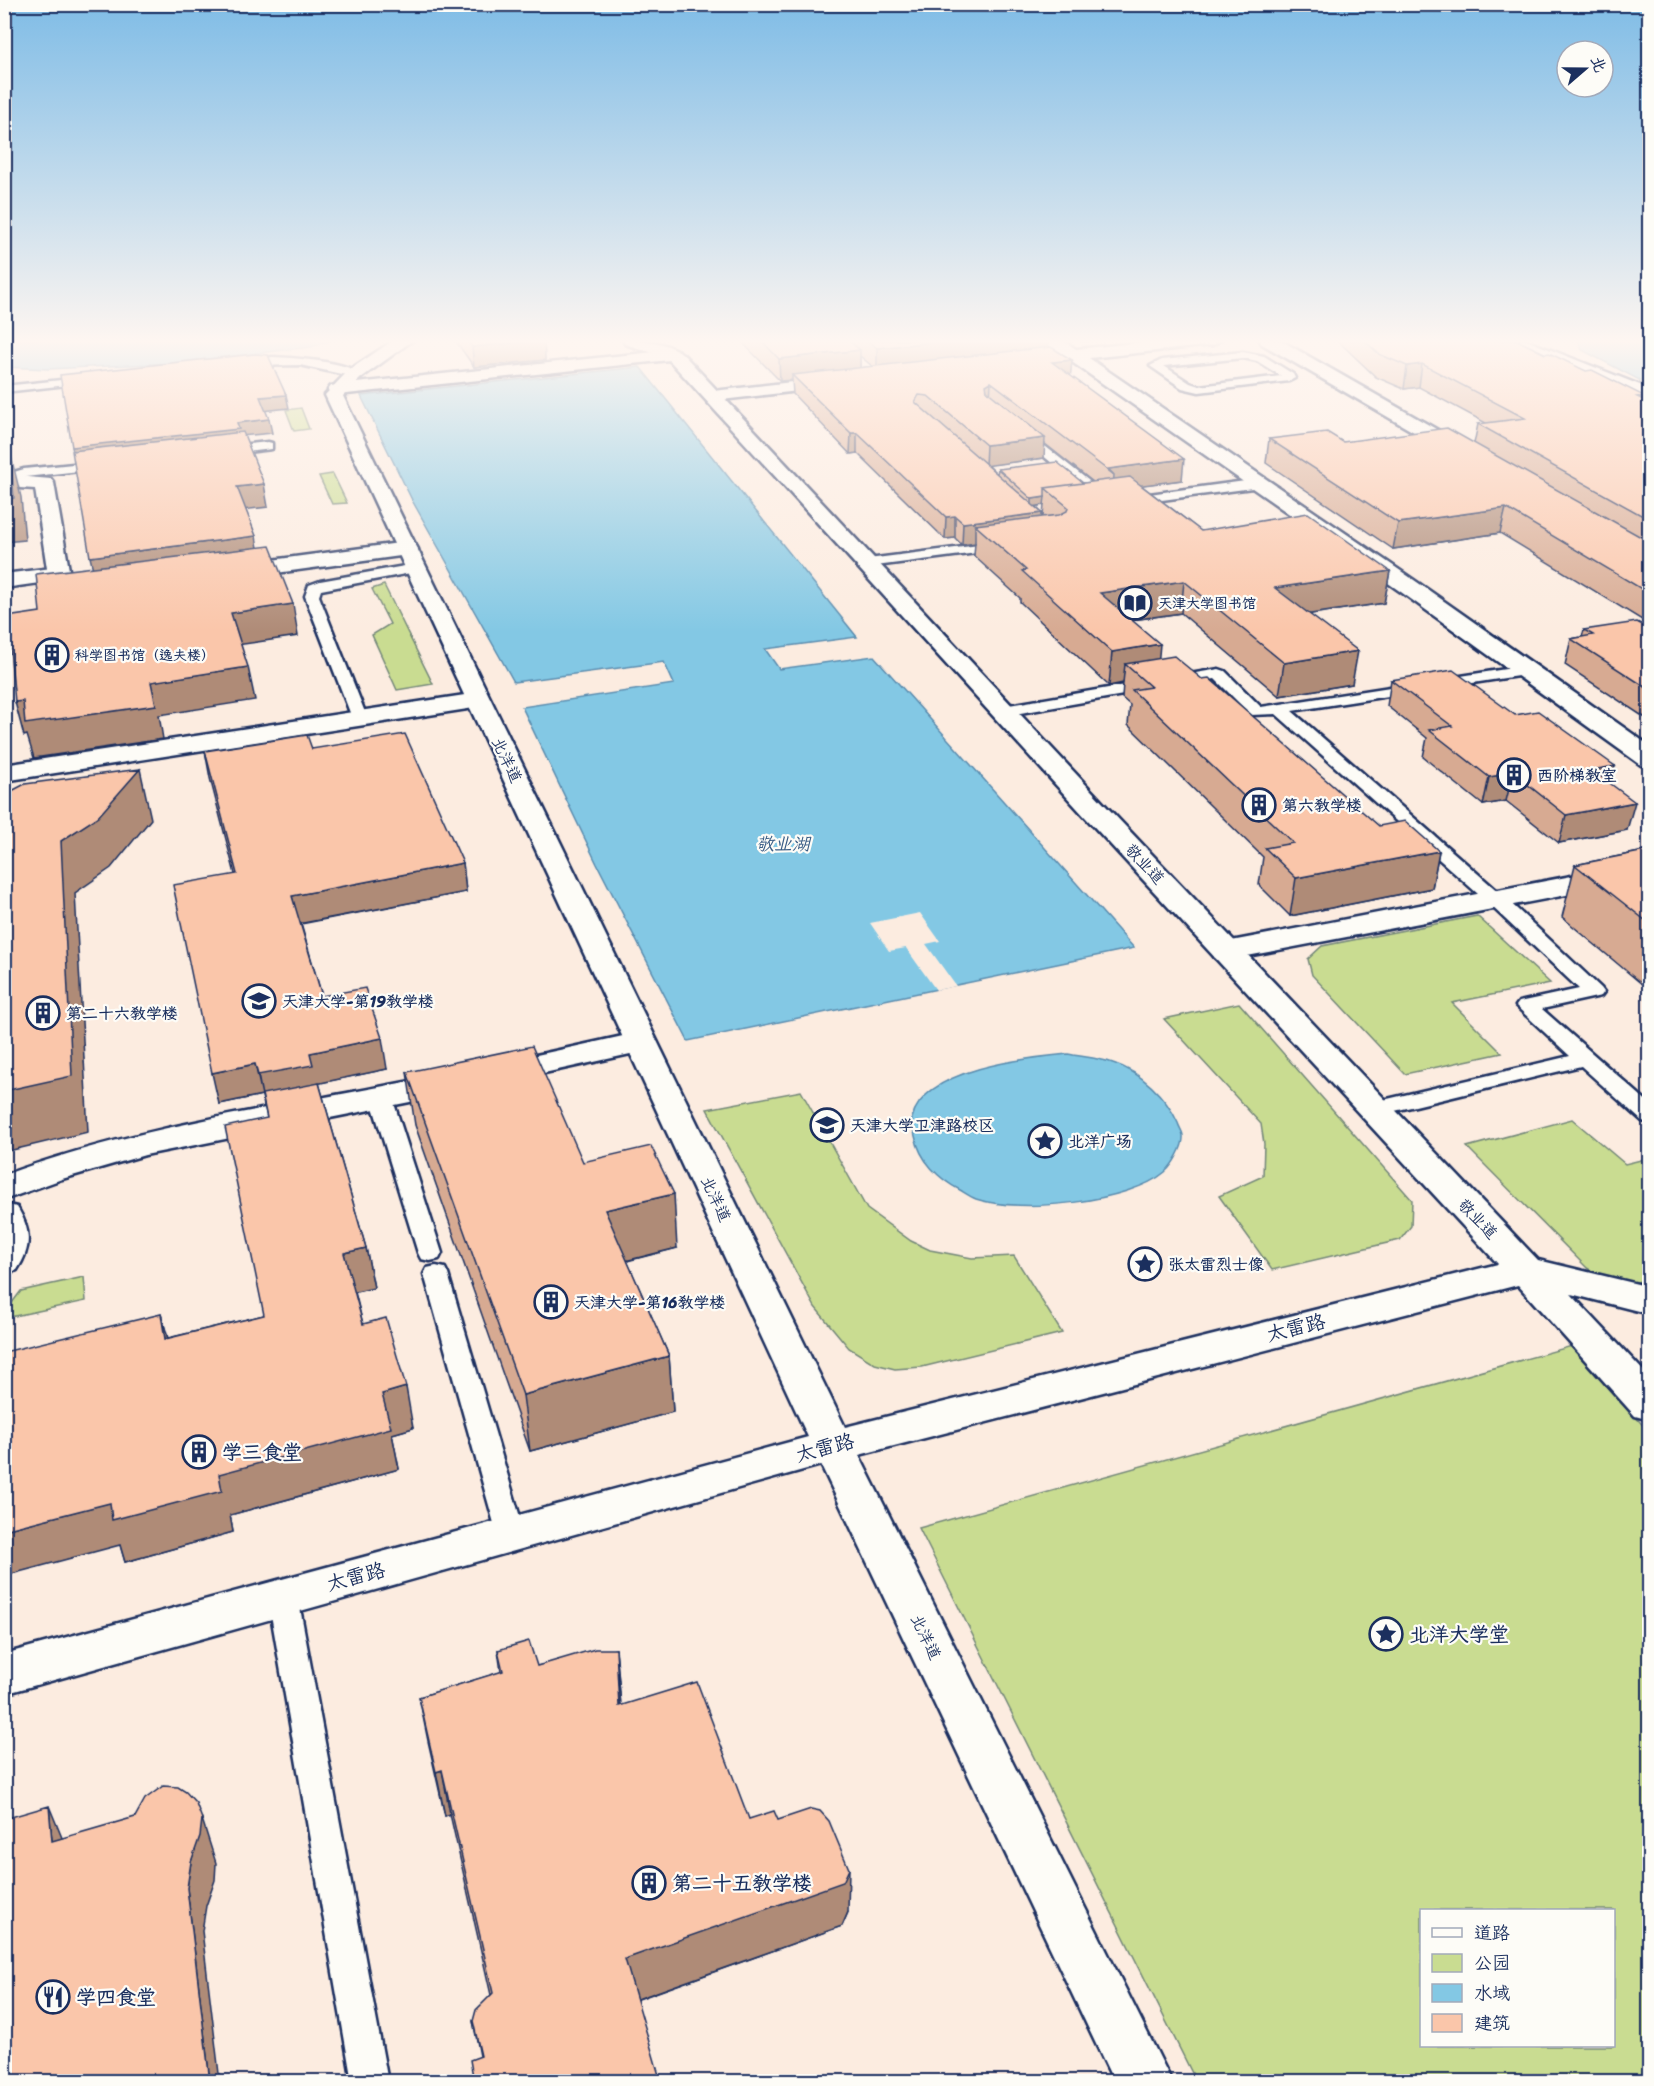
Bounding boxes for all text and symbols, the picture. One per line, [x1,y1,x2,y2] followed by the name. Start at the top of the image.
[1555,39,1615,99] north arrow
[1582,52,1615,77] text: 北
[1117,585,1153,621] library icon: 天津大学图书馆
[1158,591,1256,616] place label: 天津大学图书馆
[34,637,70,673] building icon: 科学图书馆（逸夫楼）
[75,643,215,668] place label: 科学图书馆（逸夫楼）
[483,732,531,788] street label: 北洋道
[1496,757,1532,793] building icon: 西阶梯教室
[1537,761,1617,790] place label: 西阶梯教室
[1241,787,1277,823] building icon: 第六教学楼
[1282,791,1362,820] place label: 第六教学楼
[756,828,812,860] water label: 敬业湖
[1118,837,1172,891] street label: 敬业道
[241,983,277,1019] school or university icon: 天津大学-第19教学楼
[282,987,434,1016] place label: 天津大学-第19教学楼
[25,995,61,1031] building icon: 第二十六教学楼
[66,999,178,1028] place label: 第二十六教学楼
[809,1107,845,1143] school or university icon: 天津大学卫津路校区
[850,1111,994,1140] place label: 天津大学卫津路校区
[1027,1123,1063,1159] place icon: 北洋广场
[1068,1127,1132,1156] place label: 北洋广场
[693,1171,739,1227] street label: 北洋道
[1451,1192,1505,1246] street label: 敬业道
[1127,1246,1163,1282] place icon: 张太雷烈士像
[1168,1250,1264,1279] place label: 张太雷烈士像
[533,1284,569,1320] building icon: 天津大学-第16教学楼
[574,1288,725,1317] place label: 天津大学-第16教学楼
[1263,1304,1330,1352] street label: 太雷路
[791,1423,859,1473] street label: 太雷路
[181,1434,217,1470] building icon: 学三食堂
[222,1435,302,1470] place label: 学三食堂
[322,1552,390,1602] street label: 太雷路
[902,1609,950,1665] street label: 北洋道
[1368,1616,1404,1652] place icon: 北洋大学堂
[1409,1617,1509,1652] place label: 北洋大学堂
[631,1865,667,1901] building icon: 第二十五教学楼
[672,1866,812,1901] place label: 第二十五教学楼
[1420,1909,1615,2047] legend
[1474,1917,1510,1949] text: 道路
[1474,1947,1510,1979] text: 公园
[1474,1977,1510,2009] text: 水域
[35,1979,71,2015] restaurant icon: 学四食堂
[76,1980,156,2015] place label: 学四食堂
[1474,2007,1510,2039] text: 建筑

